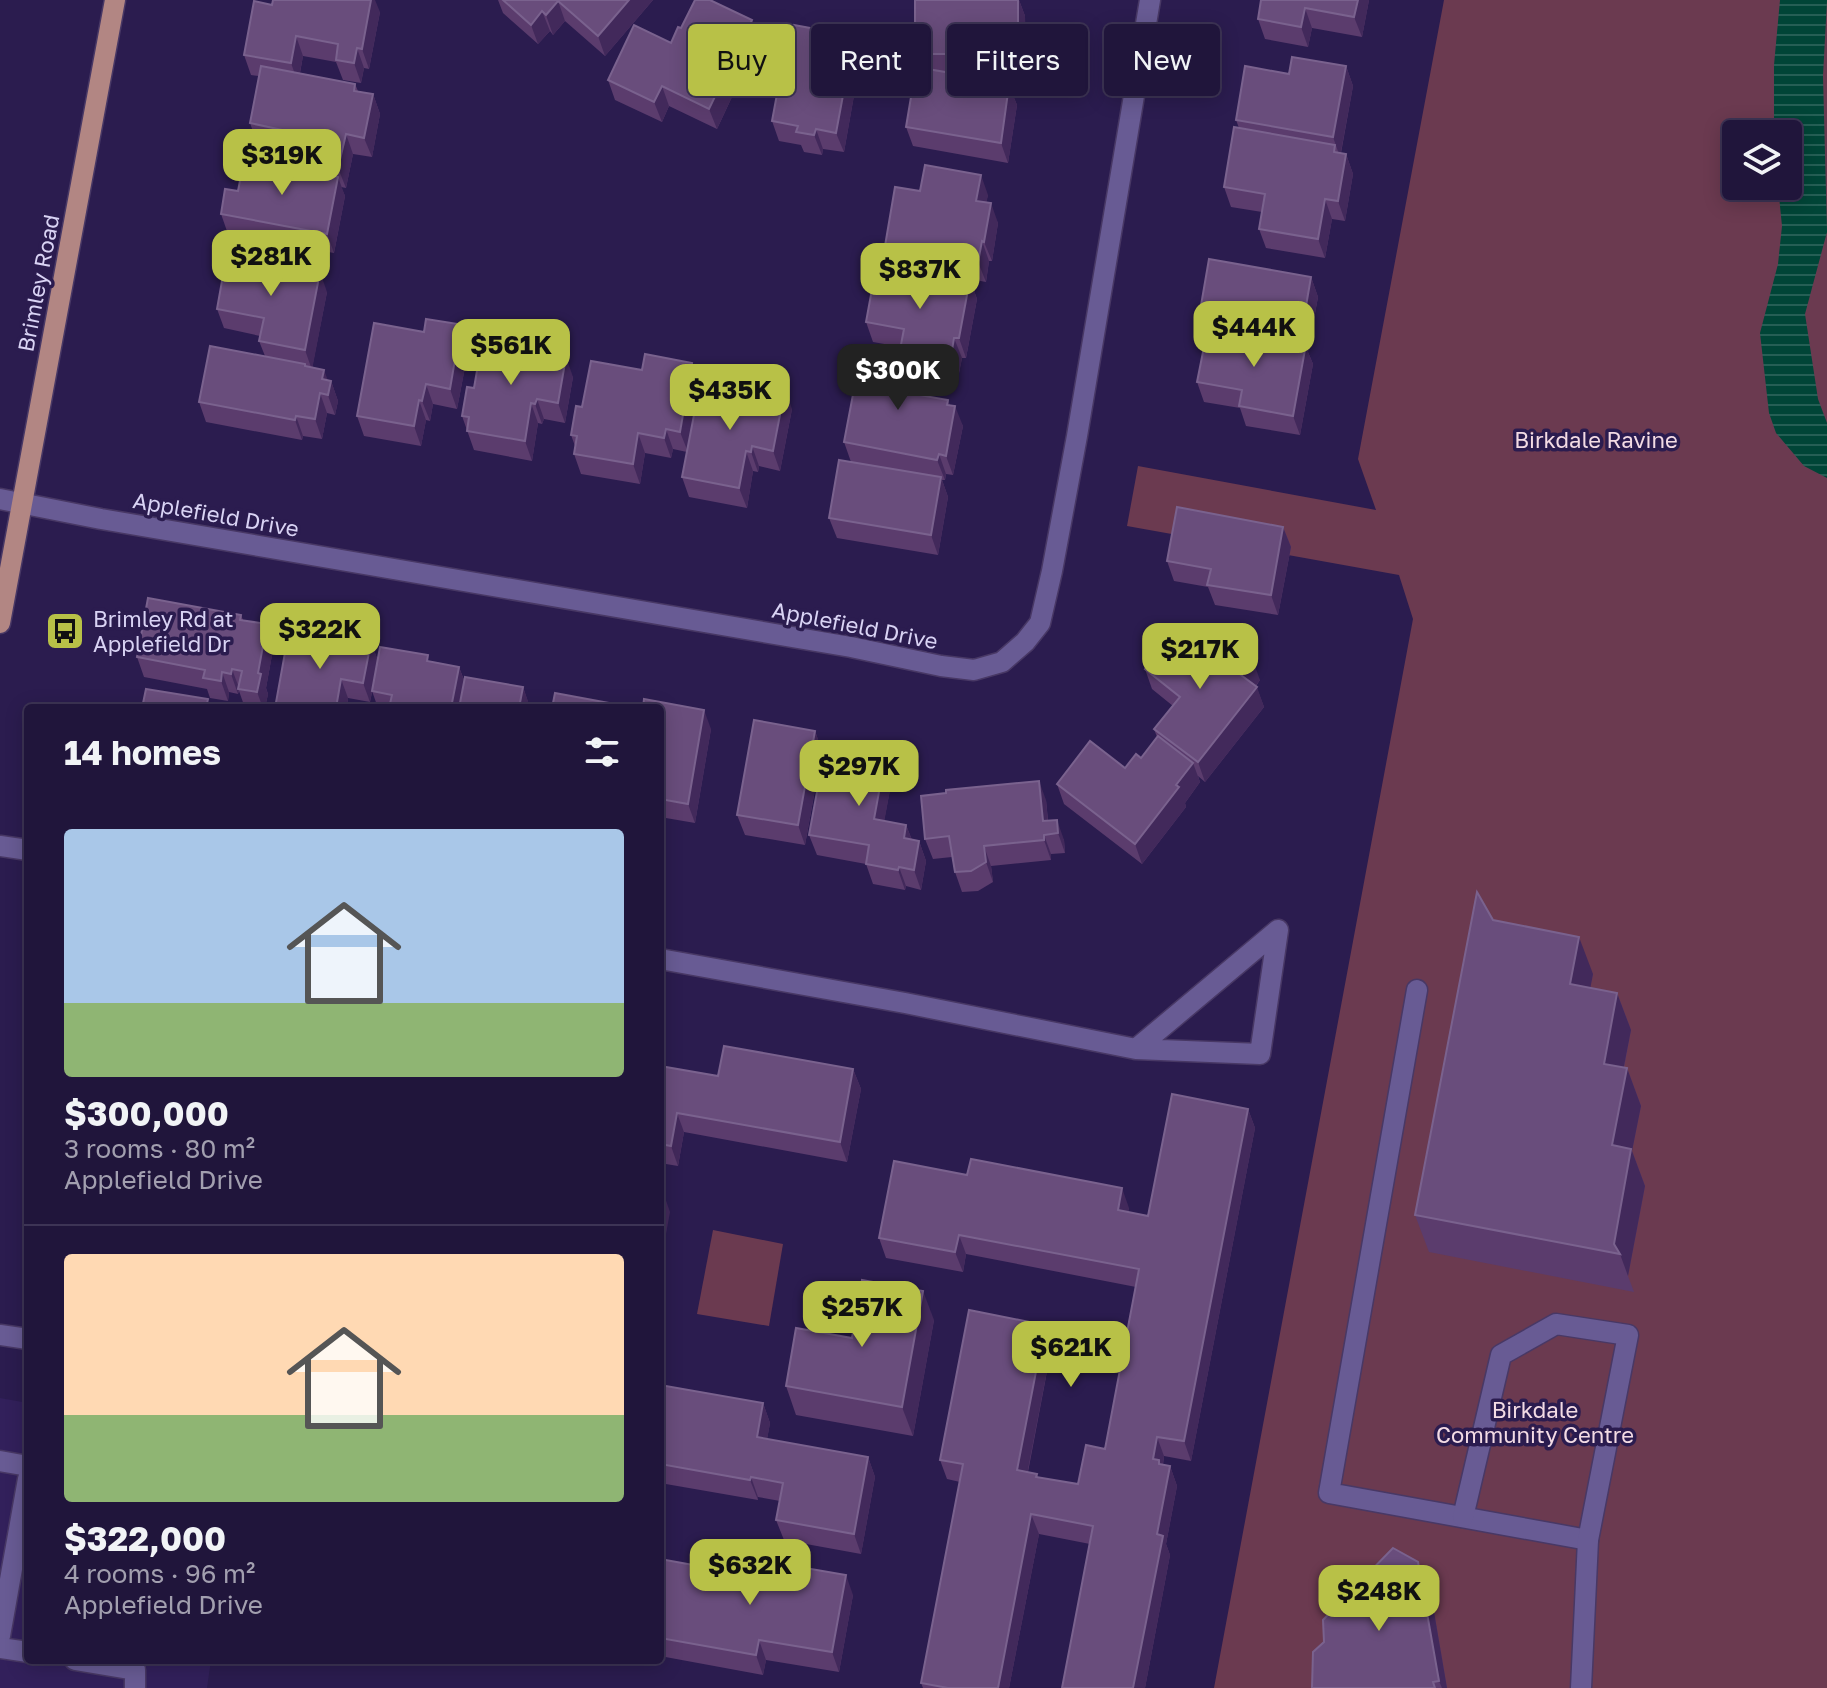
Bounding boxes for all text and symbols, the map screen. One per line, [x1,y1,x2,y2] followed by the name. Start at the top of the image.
[688,24,795,96] chip: Buy
[811,24,931,96] chip: Rent
[947,24,1088,96] chip: Filters
[1104,24,1220,96] chip: New
[1722,120,1802,200] map controls
[1722,120,1802,200] button: layers
[226,129,338,197] pin: $319K
[241,139,323,170] text: $319K
[11,212,65,354] street label: Brimley Road
[215,230,327,298] pin: $281K
[230,240,312,271] text: $281K
[864,243,976,311] pin: $837K
[879,253,961,284] text: $837K
[1198,301,1310,369] pin: $444K
[1211,311,1297,342] text: $444K
[455,319,567,387] pin: $561K
[470,329,552,360] text: $561K
[842,344,954,412] pin: $300K
[855,354,941,385] text: $300K
[674,364,786,432] pin: $435K
[688,374,772,405] text: $435K
[1514,426,1678,453] park label: Birkdale Ravine
[131,486,301,542] street label: Applefield Drive
[770,596,940,654] street label: Applefield Drive
[264,603,376,671] pin: $322K
[93,605,233,657] place label: Brimley Rd at Applefield Dr
[44,610,86,652] bus stop icon: Brimley Rd at Applefield Dr
[278,613,362,644] text: $322K
[1144,623,1256,691] pin: $217K
[1160,633,1240,664] text: $217K
[580,730,624,774] icon: filters
[64,732,221,772] text: 14 homes
[803,740,915,808] pin: $297K
[818,750,900,781] text: $297K
[272,881,416,1025] icon: home
[64,1093,229,1133] text: $300,000
[64,1133,255,1164] text: 3 rooms · 80 m²
[64,1164,263,1195] text: Applefield Drive
[806,1281,918,1349] pin: $257K
[821,1291,903,1322] text: $257K
[272,1306,416,1450] icon: home
[1015,1321,1127,1389] pin: $621K
[1030,1331,1112,1362] text: $621K
[1436,1396,1634,1448] park label: Birkdale Community Centre
[64,1518,226,1558] text: $322,000
[694,1539,806,1607] pin: $632K
[708,1549,792,1580] text: $632K
[64,1558,255,1589] text: 4 rooms · 96 m²
[1323,1565,1435,1633] pin: $248K
[1336,1575,1422,1606] text: $248K
[64,1589,263,1620] text: Applefield Drive

